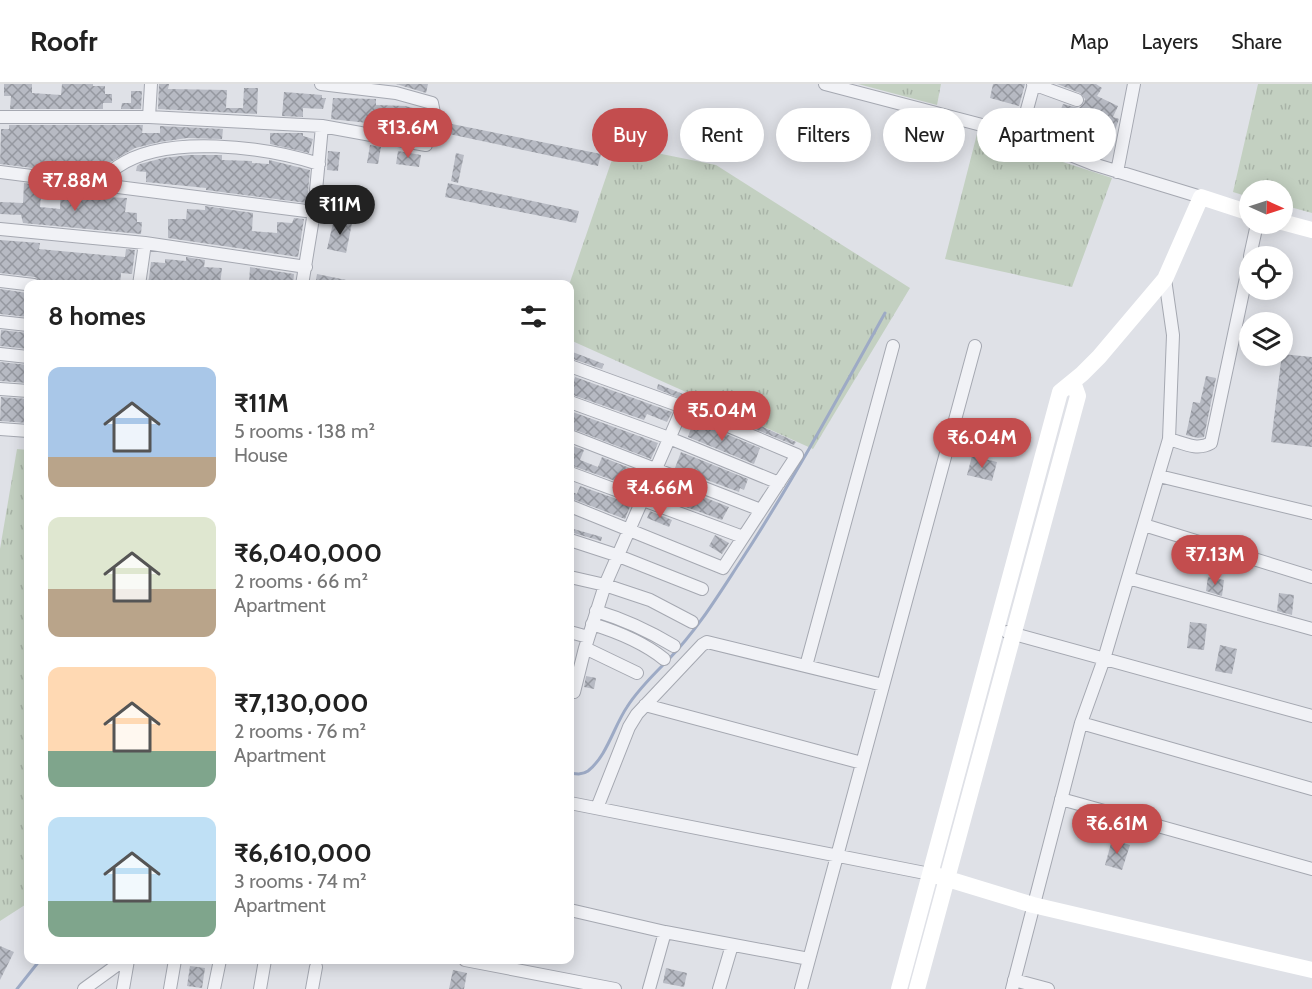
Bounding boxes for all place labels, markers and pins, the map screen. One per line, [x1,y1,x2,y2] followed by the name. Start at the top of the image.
[359,108,457,159] pin: ₹13.6M
[26,161,124,212] pin: ₹7.88M
[304,185,376,236] pin: ₹11M
[673,391,771,442] pin: ₹5.04M
[933,418,1031,469] pin: ₹6.04M
[611,468,709,519] pin: ₹4.66M
[1166,535,1264,586] pin: ₹7.13M
[1068,804,1166,855] pin: ₹6.61M

